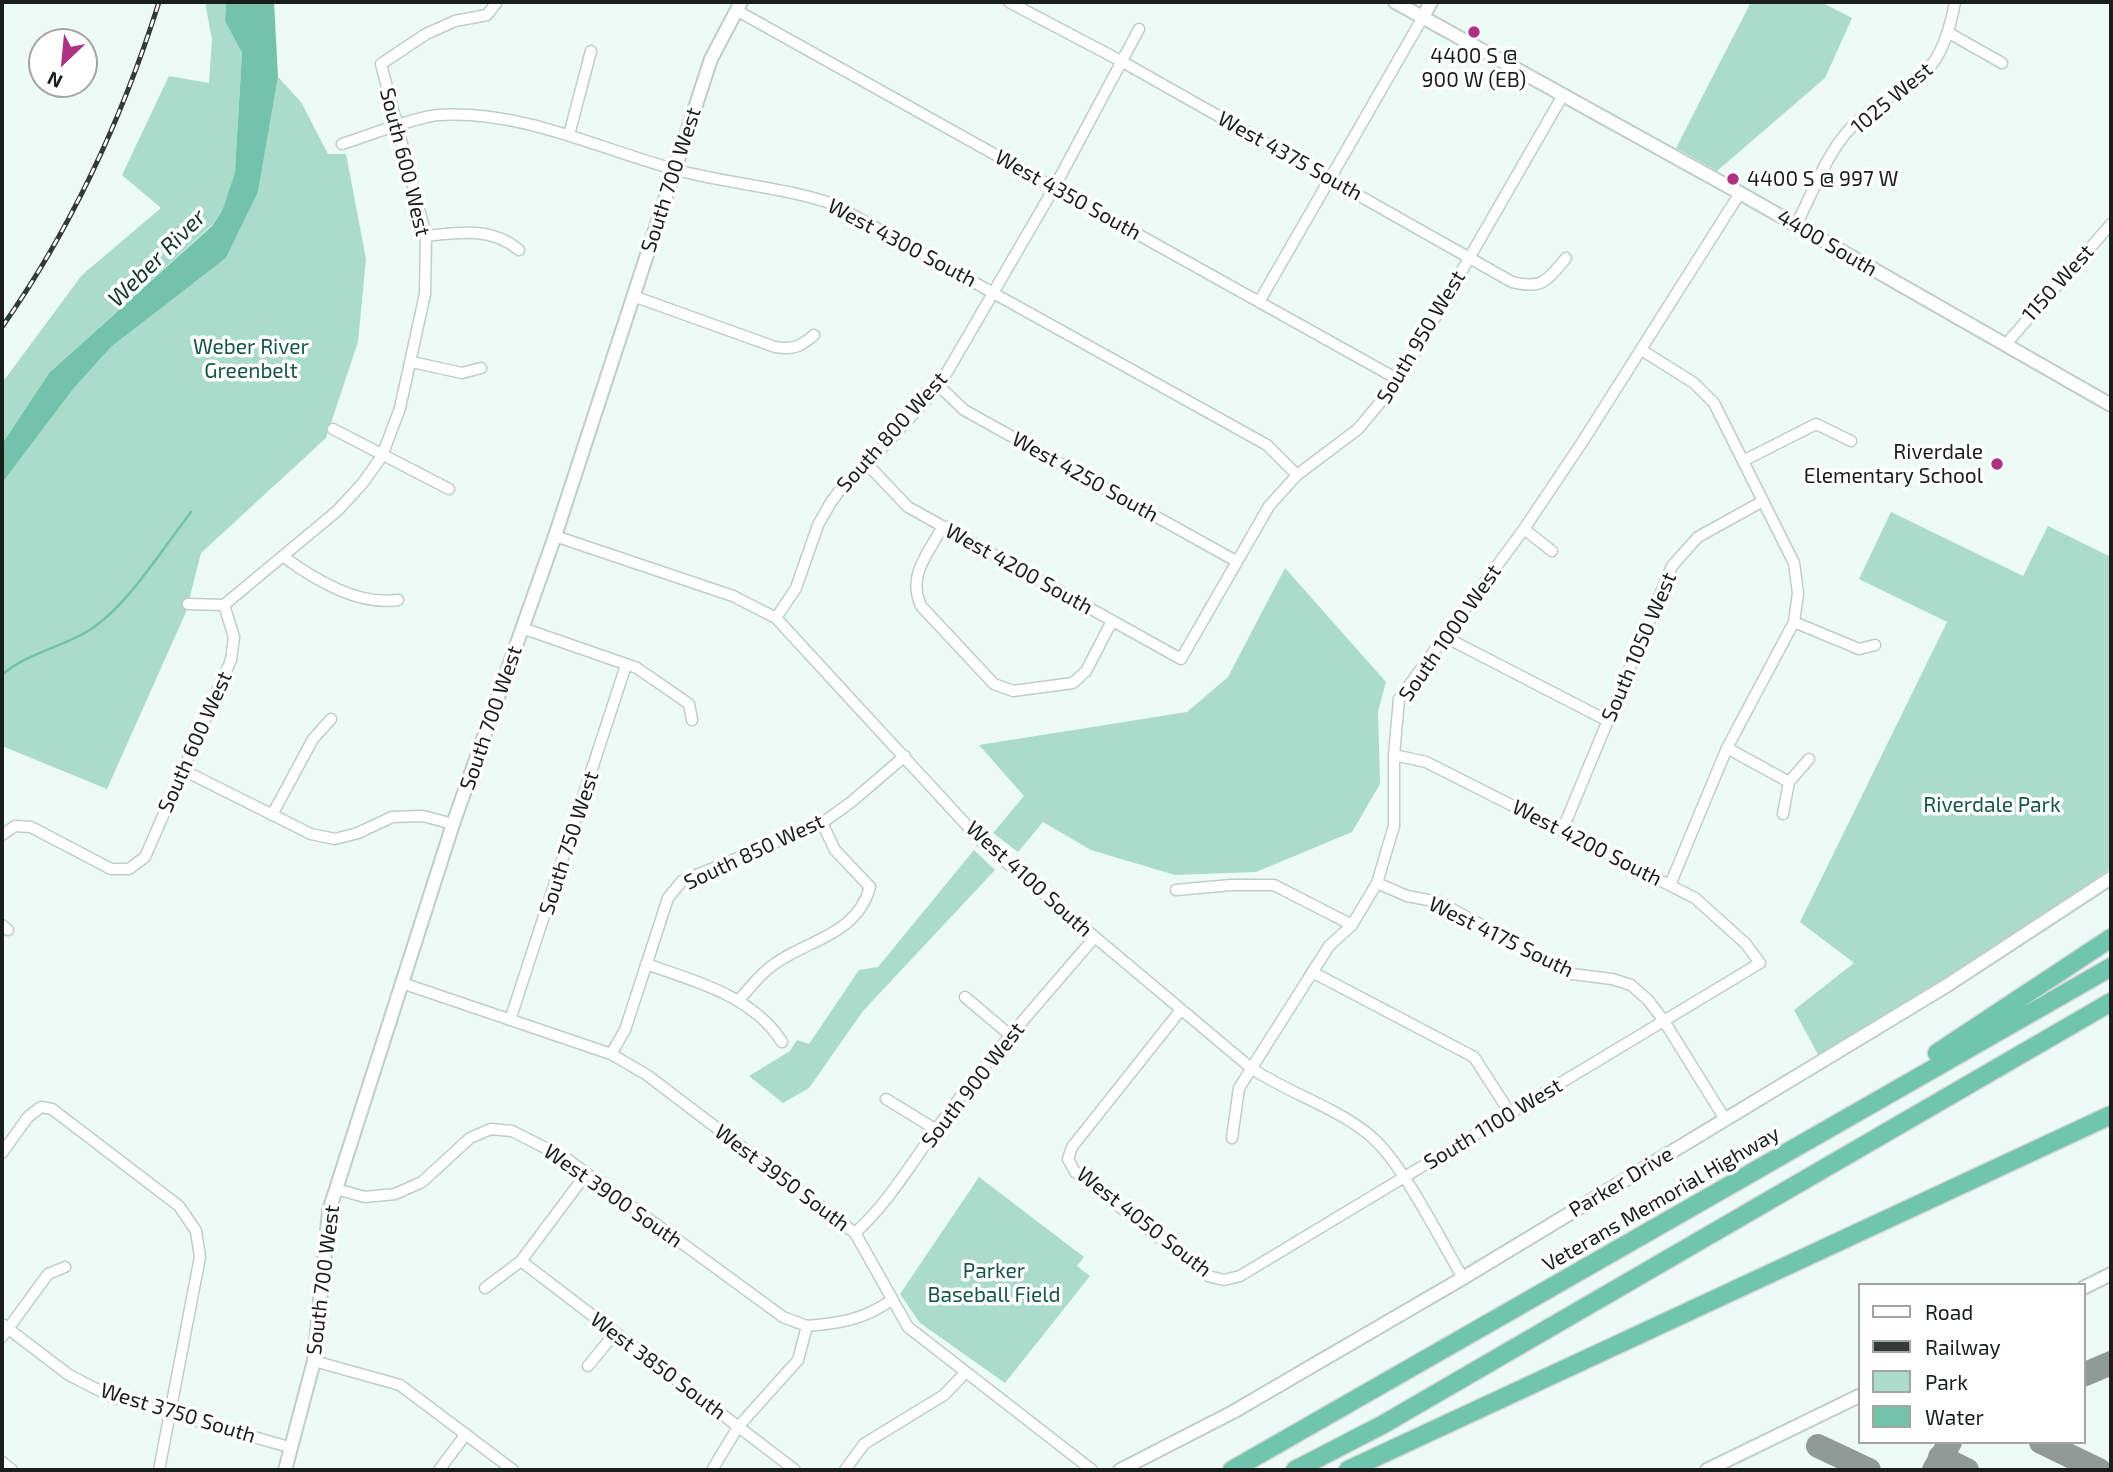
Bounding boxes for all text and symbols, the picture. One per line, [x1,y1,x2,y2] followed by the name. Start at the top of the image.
[1466,24,1482,40] marker: 4400 S @ 900 W (EB)
[28,28,98,98] north arrow
[1422,43,1526,93] place label: 4400 S @ 900 W (EB)
[1846,57,1938,139] street label: 1025 West
[43,67,66,94] text: N
[374,85,436,239] street label: South 600 West
[636,104,706,256] street label: South 700 West
[1213,106,1367,206] street label: West 4375 South
[991,144,1145,246] street label: West 4350 South
[1747,166,1898,192] place label: 4400 S @ 997 W
[1725,171,1741,187] marker: 4400 S @ 997 W
[823,193,981,293] street label: West 4300 South
[102,203,212,313] water label: Weber River
[1772,204,1882,282] street label: 4400 South
[2017,239,2099,327] street label: 1150 West
[1371,266,1471,408] street label: South 950 West
[193,334,309,384] park label: Weber River Greenbelt
[832,367,952,497] street label: South 800 West
[1007,426,1163,528] street label: West 4250 South
[1804,439,1983,489] place label: Riverdale Elementary School
[1989,456,2005,472] marker: Riverdale Elementary School
[941,518,1097,620] street label: West 4200 South
[1393,560,1507,706] street label: South 1000 West
[1596,569,1682,725] street label: South 1050 West
[455,643,527,793] street label: South 700 West
[153,667,237,817] street label: South 600 West
[534,768,604,918] street label: South 750 West
[1923,792,2061,818] park label: Riverdale Park
[1508,794,1666,892] street label: West 4200 South
[680,809,828,895] street label: South 850 West
[961,816,1097,942] street label: West 4100 South
[1424,891,1578,983] street label: West 4175 South
[916,1017,1030,1153] street label: South 900 West
[1419,1073,1567,1175] street label: South 1100 West
[710,1119,854,1237] street label: West 3950 South
[1538,1121,1784,1277] street label: Veterans Memorial Highway
[539,1139,687,1253] street label: West 3900 South
[1564,1141,1678,1223] street label: Parker Drive
[1072,1162,1216,1282] street label: West 4050 South
[301,1204,345,1356] street label: South 700 West
[927,1258,1061,1308] park label: Parker Baseball Field
[1857,1283,2085,1444] legend
[1925,1299,1973,1324] text: Road
[585,1307,731,1425] street label: West 3850 South
[1925,1334,2001,1359] text: Railway
[1925,1369,1968,1394] text: Park
[97,1377,259,1449] street label: West 3750 South
[1925,1404,1984,1429] text: Water

